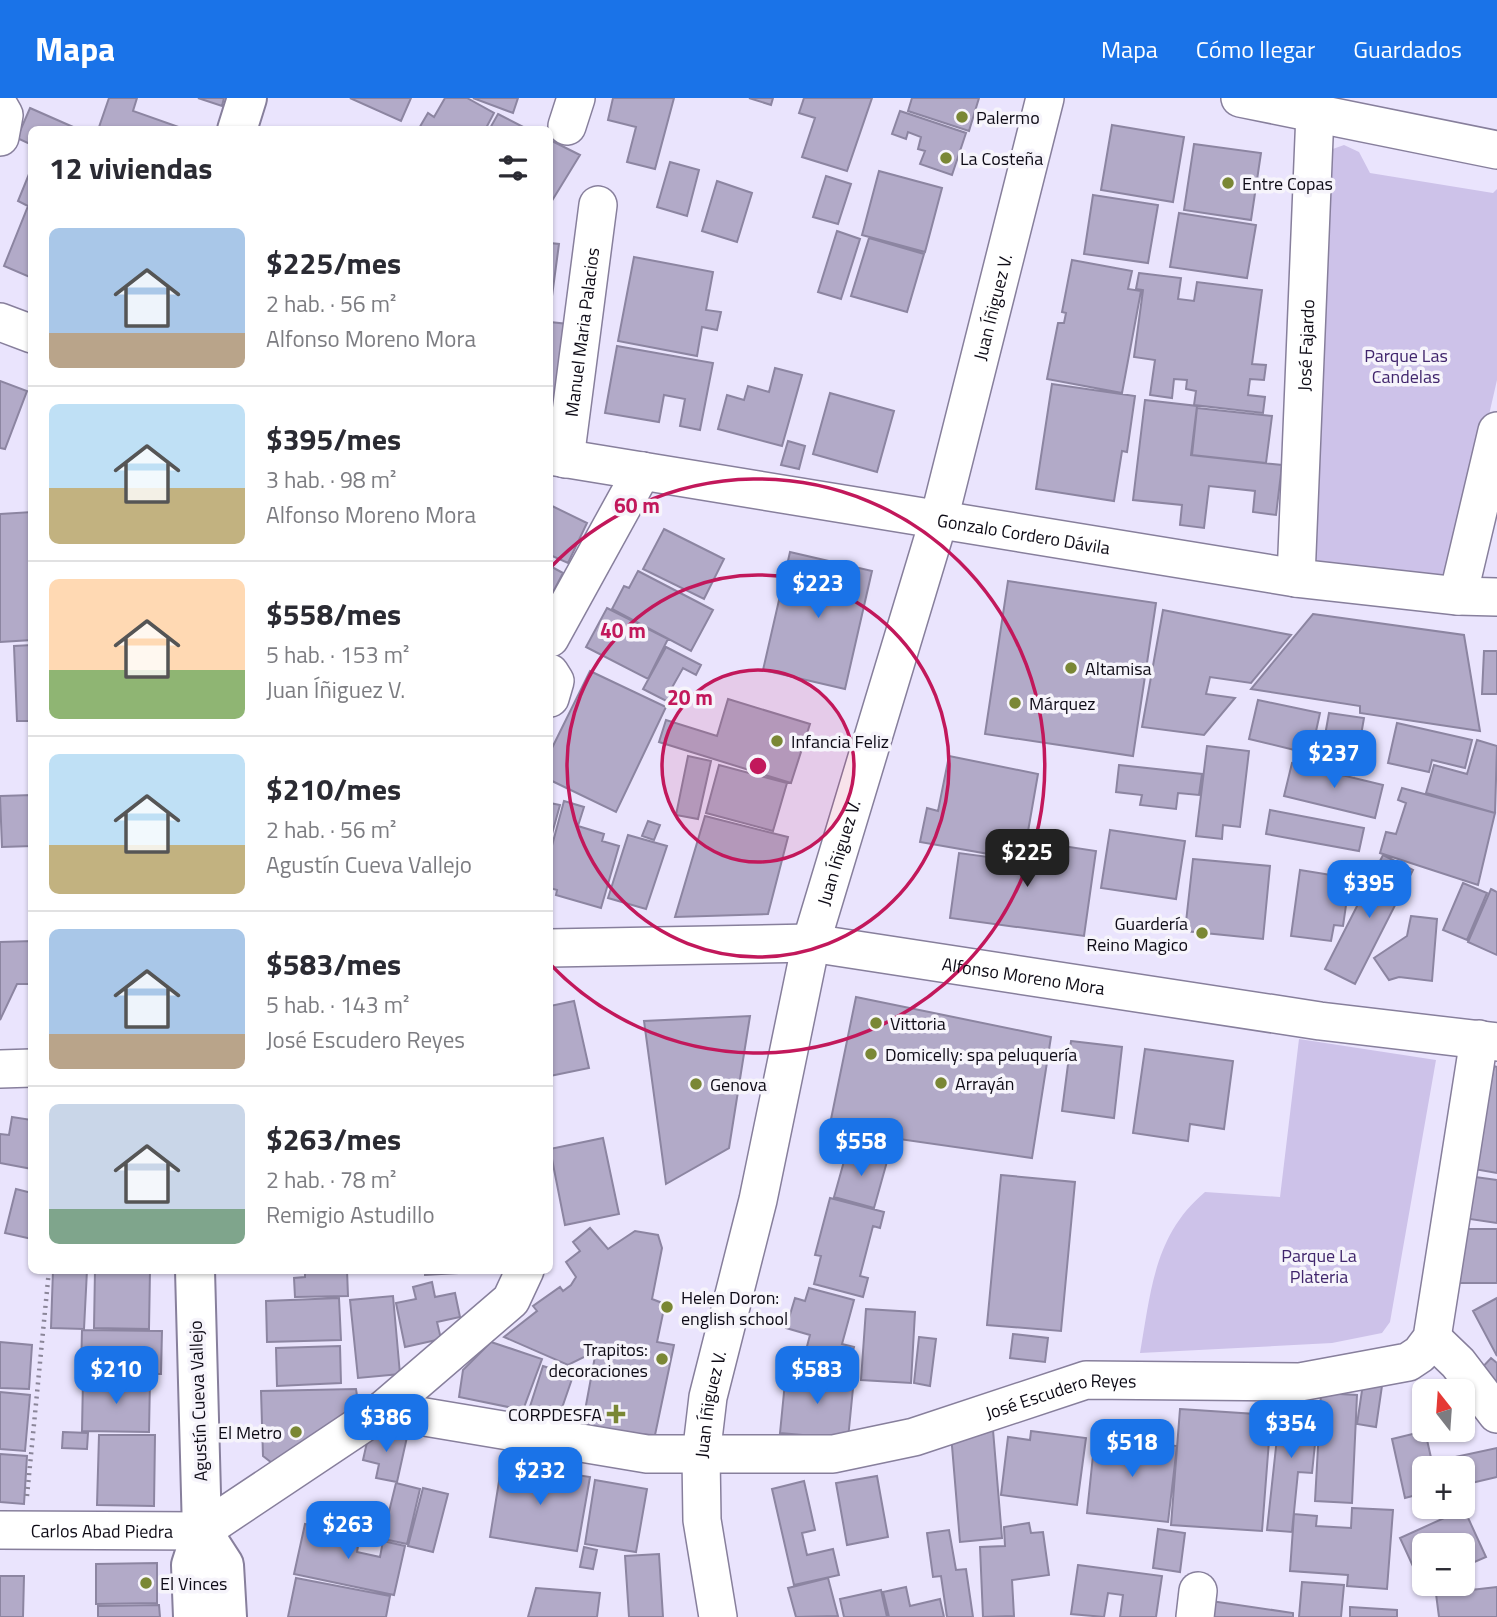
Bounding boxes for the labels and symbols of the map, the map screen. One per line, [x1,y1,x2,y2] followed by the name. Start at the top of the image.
[976,104,1040,131] place label: Palermo
[954,109,970,125] marker: Palermo
[960,145,1043,172] place label: La Costeña
[938,150,954,166] marker: La Costeña
[1242,170,1333,197] place label: Entre Copas
[1220,175,1236,191] marker: Entre Copas
[557,246,606,418] street label: Manuel Maria Palacios
[966,251,1019,363] street label: Juan Íñiguez V.
[1290,299,1321,392] street label: José Fajardo
[1364,342,1448,390] park label: Parque Las Candelas
[614,489,660,521] text: 60 m
[935,506,1112,561] street label: Gonzalo Cordero Dávila
[777,560,859,620] pin: $223
[600,614,646,646] text: 40 m
[1085,655,1152,682] place label: Altamisa
[1063,660,1079,676] marker: Altamisa
[667,681,713,713] text: 20 m
[1029,690,1095,717] place label: Márquez
[1007,695,1023,711] marker: Márquez
[791,728,889,755] place label: Infancia Feliz
[1293,730,1375,790] pin: $237
[769,733,785,749] marker: Infancia Feliz
[746,754,770,778] centre of rings
[810,796,867,909] street label: Juan Íñiguez V.
[986,830,1068,889] pin: $225
[1328,860,1410,920] pin: $395
[1086,910,1188,958] place label: Guardería Reino Magico
[1194,925,1210,941] marker: Guardería Reino Magico
[940,950,1107,1001] street label: Alfonso Moreno Mora
[890,1010,946,1037] place label: Vittoria
[868,1015,884,1031] marker: Vittoria
[885,1041,1077,1068] place label: Domicelly: spa peluquería
[863,1046,879,1062] marker: Domicelly: spa peluquería
[955,1070,1014,1097] place label: Arrayán
[710,1071,767,1098] place label: Genova
[933,1075,949,1091] marker: Arrayán
[688,1076,704,1092] marker: Genova
[820,1118,902,1178] pin: $558
[1281,1242,1357,1290] park label: Parque La Plateria
[681,1284,788,1332] place label: Helen Doron: english school
[659,1299,675,1315] marker: Helen Doron: english school
[182,1320,214,1482] street label: Agustín Cueva Vallejo
[548,1336,648,1384] place label: Trapitos: decoraciones
[75,1346,157,1406] pin: $210
[776,1346,858,1406] pin: $583
[687,1347,733,1459] street label: Juan Íñiguez V.
[654,1351,670,1367] marker: Trapitos: decoraciones
[982,1367,1136,1426] street label: José Escudero Reyes
[1412,1379,1475,1442] north arrow
[345,1394,427,1454] pin: $386
[1250,1400,1332,1460] pin: $354
[508,1401,602,1428] place label: CORPDESFA
[608,1406,624,1422] marker: CORPDESFA
[218,1419,282,1446] place label: El Metro
[1091,1420,1173,1479] pin: $518
[288,1424,304,1440] marker: El Metro
[499,1448,581,1507] pin: $232
[307,1502,389,1561] pin: $263
[31,1517,173,1544] street label: Carlos Abad Piedra
[160,1570,227,1597] place label: El Vinces
[138,1575,154,1591] marker: El Vinces

